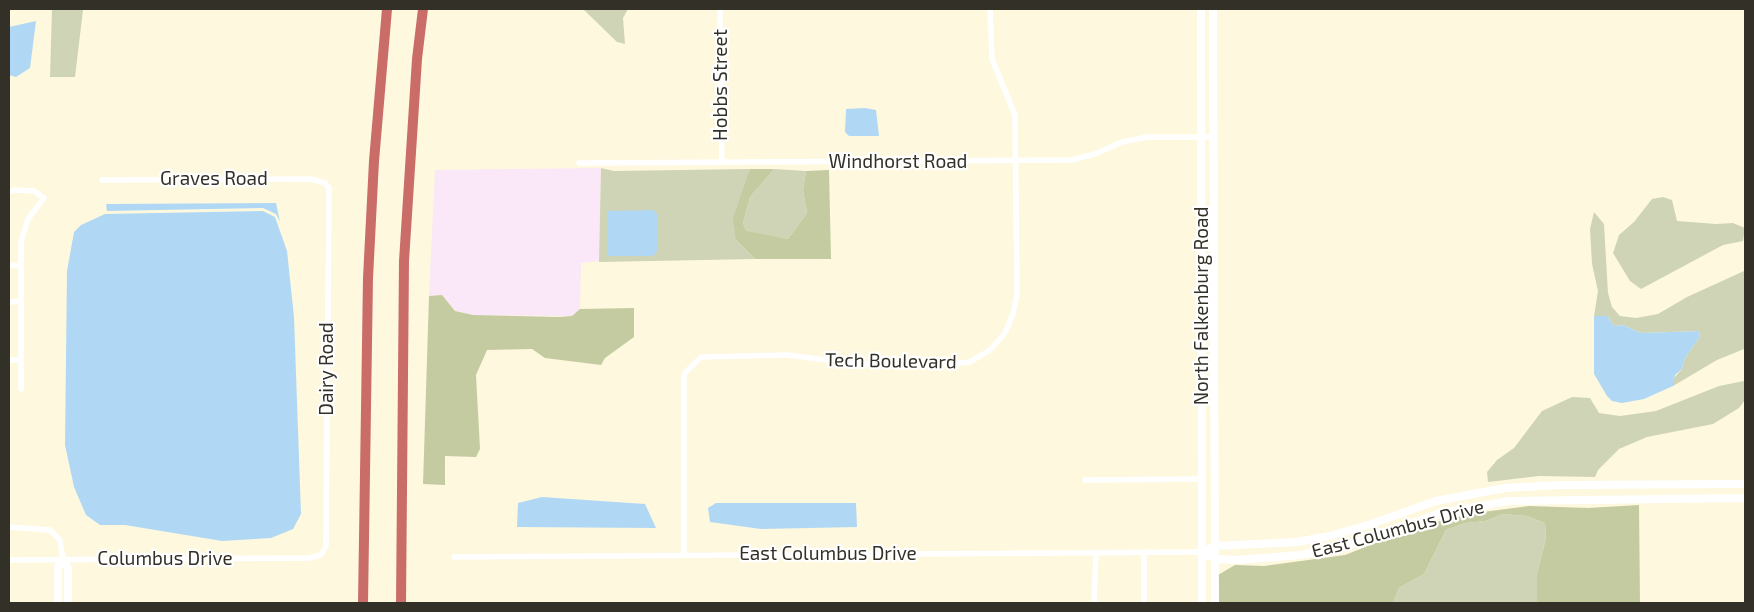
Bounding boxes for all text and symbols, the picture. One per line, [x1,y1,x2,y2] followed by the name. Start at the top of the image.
[710,29,732,141] street label: Hobbs Street
[829,151,967,173] street label: Windhorst Road
[160,168,268,190] street label: Graves Road
[1191,207,1213,405] street label: North Falkenburg Road
[316,322,338,416] street label: Dairy Road
[825,348,957,374] street label: Tech Boulevard
[1309,495,1487,563] street label: East Columbus Drive
[739,543,917,565] street label: East Columbus Drive
[97,548,233,570] street label: Columbus Drive

